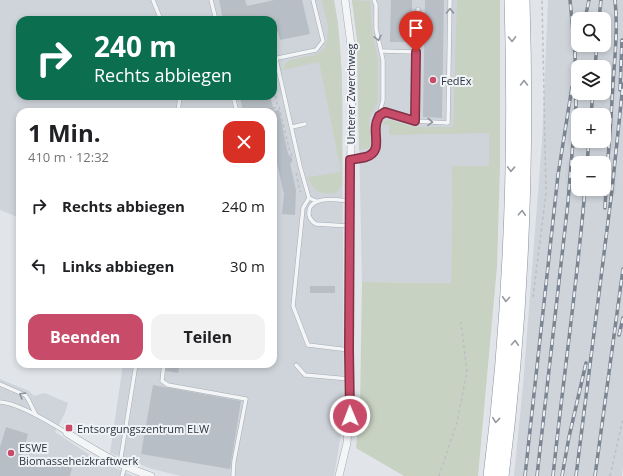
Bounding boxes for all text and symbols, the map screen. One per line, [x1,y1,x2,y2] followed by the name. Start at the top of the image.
[446,8,454,14] one-way arrow
[399,11,433,52] pin
[571,12,611,196] map controls
[571,12,611,52] button: search
[405,17,427,39] icon: arrive
[94,27,177,65] text: 240 m
[28,32,80,84] icon: right
[373,35,381,42] one-way arrow
[508,36,516,42] one-way arrow
[343,43,358,145] street label: Unterer Zwerchweg
[571,60,611,100] button: layers
[94,63,232,87] text: Rechts abbiegen
[441,73,472,88] place label: FedEx
[428,75,438,85] marker: FedEx
[520,80,528,86] one-way arrow
[571,108,611,148] button: +
[28,116,101,149] text: 1 Min.
[427,118,433,126] one-way arrow
[223,121,265,163] button: close
[28,148,109,166] text: 410 m · 12:32
[571,156,611,196] button: −
[507,166,516,172] one-way arrow
[28,195,50,217] icon: right
[62,196,185,216] text: Rechts abbiegen
[221,196,265,216] text: 240 m
[518,210,527,216] one-way arrow
[28,255,50,277] icon: left
[62,256,174,276] text: Links abbiegen
[230,256,265,276] text: 30 m
[502,296,511,302] one-way arrow
[28,314,143,360] button: Beenden
[151,314,265,360] button: Teilen
[510,340,519,346] one-way arrow
[19,393,26,400] one-way arrow
[329,395,371,437] position arrow
[492,417,501,423] one-way arrow
[77,421,209,436] place label: Entsorgungszentrum ELW
[64,423,74,433] marker: Entsorgungszentrum ELW
[19,440,139,468] place label: ESWE Biomasseheizkraftwerk
[6,448,16,458] marker: ESWE Biomasseheizkraftwerk

